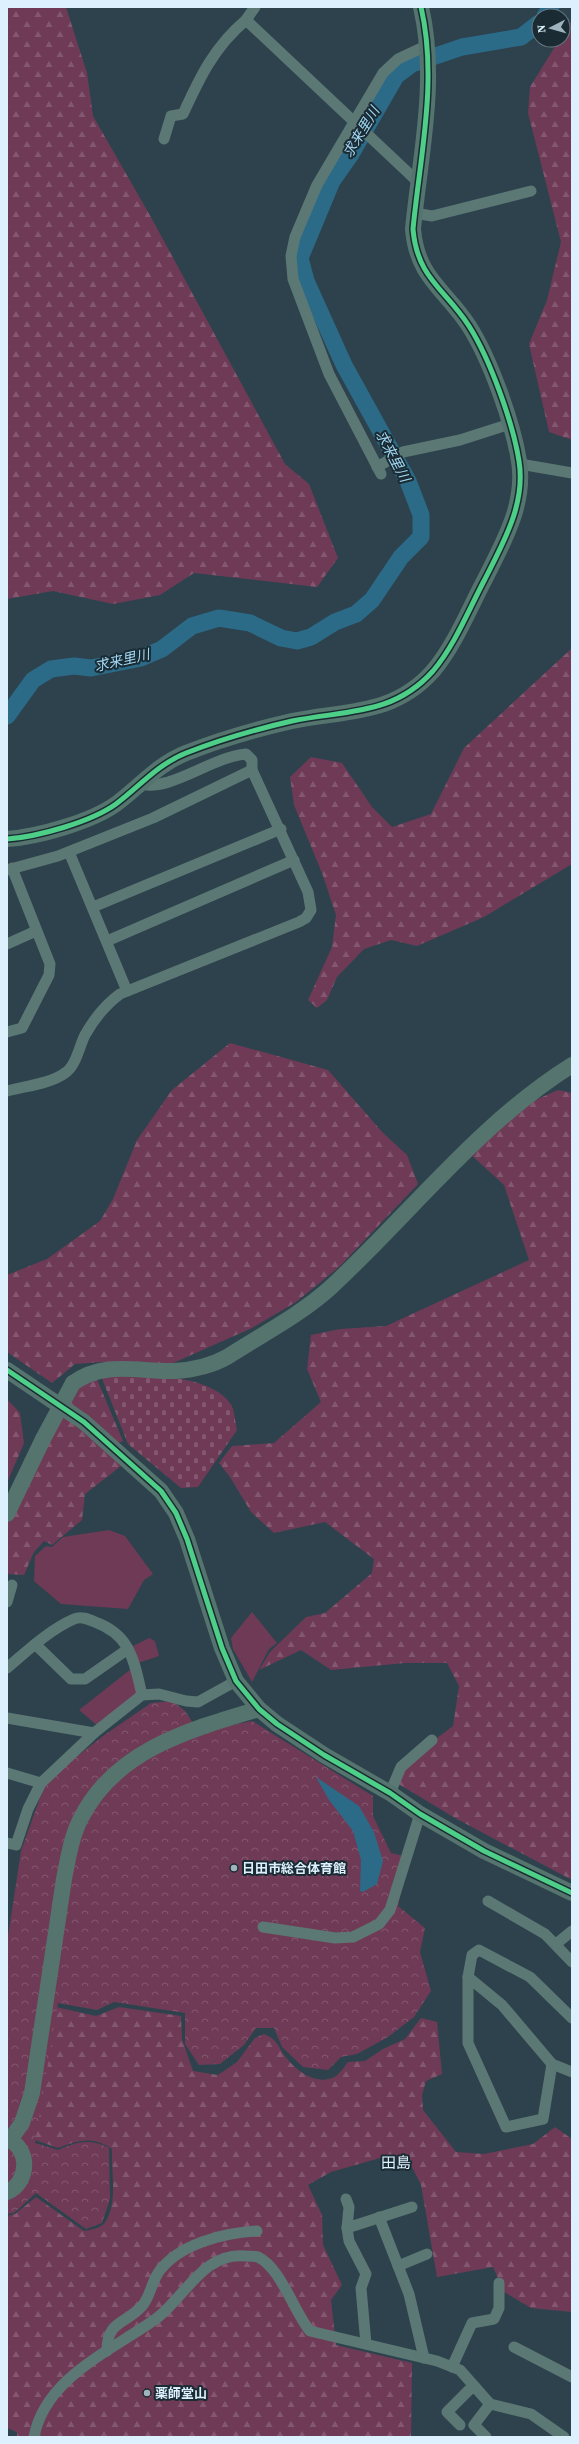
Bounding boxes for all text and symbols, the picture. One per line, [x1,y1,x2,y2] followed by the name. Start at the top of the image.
[531,8,571,48] north arrow
[534,24,549,34] text: N
[338,101,385,161] water label: 求来里川
[371,427,416,487] water label: 求来里川
[92,644,153,676] water label: 求来里川
[242,1860,346,1877] place label: 日田市総合体育館
[229,1863,239,1873] marker: 日田市総合体育館
[381,2152,411,2173] district label: 田島
[155,2385,207,2402] place label: 薬師堂山
[142,2388,152,2398] marker: 薬師堂山

